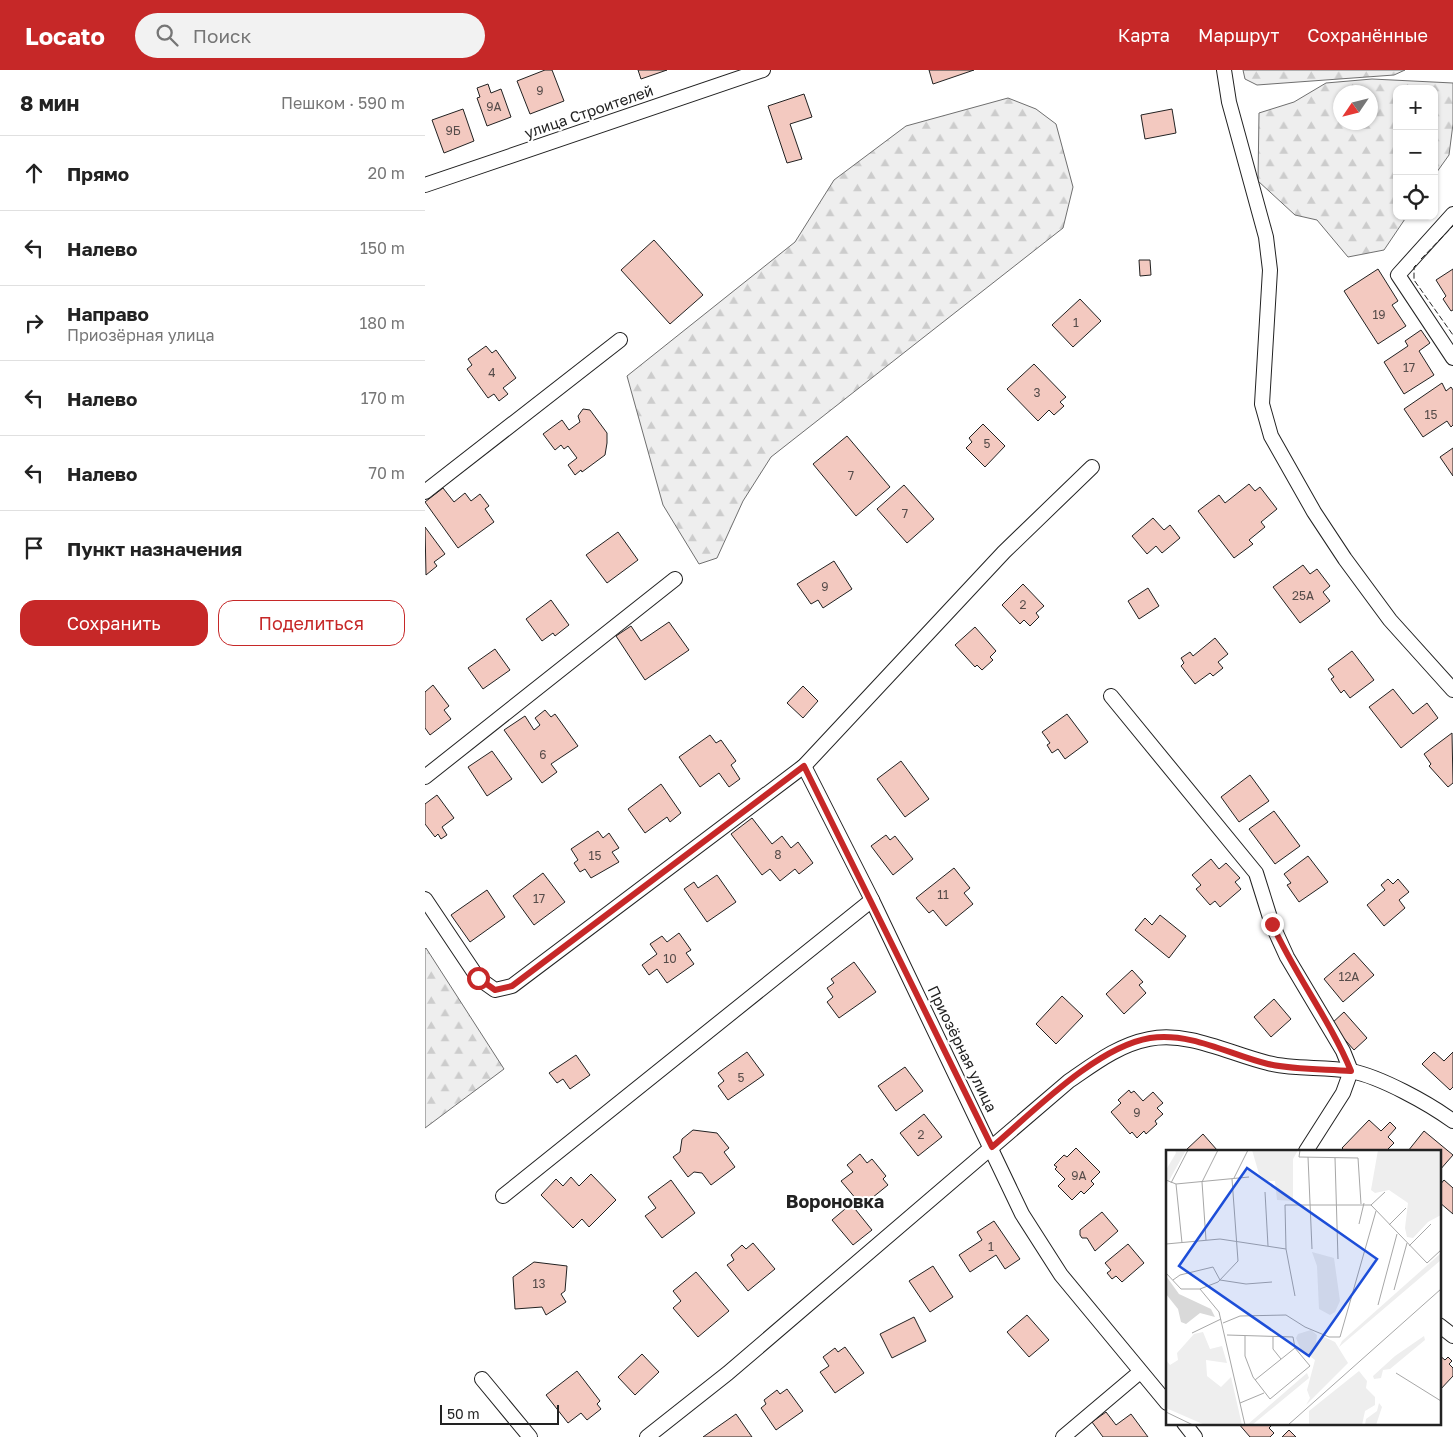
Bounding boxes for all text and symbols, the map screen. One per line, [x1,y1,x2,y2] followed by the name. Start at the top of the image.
[135,13,485,58] search box
[25,21,105,50] text: Locato
[153,21,181,49] icon: search
[193,24,251,47] text: Поиск
[1118,24,1170,46] text: Карта
[1198,24,1279,46] text: Маршрут
[1307,24,1428,46] text: Сохранённые
[522,81,655,142] street label: улица Строителей
[536,83,544,98] house number: 9
[1333,85,1378,130] north arrow
[1393,85,1438,220] map controls
[1393,85,1438,130] button: +
[20,90,79,116] text: 8 мин
[281,93,405,113] text: Пешком · 590 m
[486,99,502,114] house number: 9А
[445,123,461,138] house number: 9Б
[1393,130,1438,175] button: −
[20,159,48,187] icon: ahead
[67,162,129,185] text: Прямо
[368,163,405,183] text: 20 m
[1393,175,1438,220] button: locate
[20,234,48,262] icon: left
[67,237,137,260] text: Налево
[360,238,405,258] text: 150 m
[67,302,149,325] text: Направо
[1372,307,1386,322] house number: 19
[20,309,48,337] icon: right
[359,313,405,333] text: 180 m
[1073,315,1079,330] house number: 1
[67,325,215,345] text: Приозёрная улица
[1403,360,1415,375] house number: 17
[488,365,496,380] house number: 4
[20,384,48,412] icon: left
[1033,385,1041,400] house number: 3
[67,387,137,410] text: Налево
[361,388,405,408] text: 170 m
[1425,407,1437,422] house number: 15
[984,436,991,451] house number: 5
[20,459,48,487] icon: left
[67,462,137,485] text: Налево
[368,463,405,483] text: 70 m
[848,468,854,483] house number: 7
[902,506,908,521] house number: 7
[20,534,48,562] icon: arrive
[67,537,242,560] text: Пункт назначения
[821,579,829,594] house number: 9
[1292,588,1314,603] house number: 25А
[1020,597,1027,612] house number: 2
[20,600,208,646] button: Сохранить
[218,600,405,646] button: Поделиться
[539,747,547,762] house number: 6
[774,847,782,862] house number: 8
[589,848,601,863] house number: 15
[937,887,949,902] house number: 11
[533,891,545,906] house number: 17
[1261,913,1284,936] route end
[663,951,677,966] house number: 10
[467,967,490,990] route start
[1339,969,1359,984] house number: 12А
[924,982,1001,1115] street label: Приозёрная улица
[738,1070,745,1085] house number: 5
[1133,1105,1141,1120] house number: 9
[918,1127,925,1142] house number: 2
[1166,1150,1441,1424] inset map
[1071,1168,1087,1183] house number: 9А
[786,1190,884,1212] district label: Вороновка
[988,1239,994,1254] house number: 1
[533,1276,545,1291] house number: 13
[440,1402,559,1425] scale bar
[447,1405,480,1422] text: 50 m

